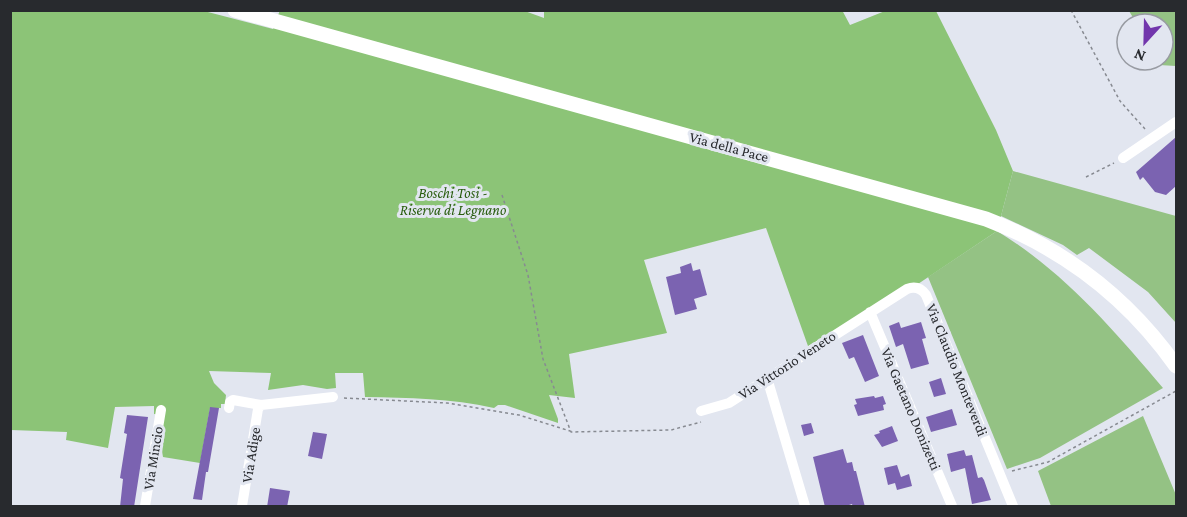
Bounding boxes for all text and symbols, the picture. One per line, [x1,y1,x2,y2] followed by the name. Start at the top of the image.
[1115,12,1175,72] north arrow
[1131,45,1148,65] text: N
[688,129,771,165] street label: Via della Pace
[400,185,506,219] park label: Boschi Tosi - Riserva di Legnano
[923,301,991,439] street label: Via Claudio Monteverdi
[735,328,839,402] street label: Via Vittorio Veneto
[878,345,944,473] street label: Via Gaetano Donizetti
[140,425,166,491] street label: Via Mincio
[239,426,264,484] street label: Via Adige

